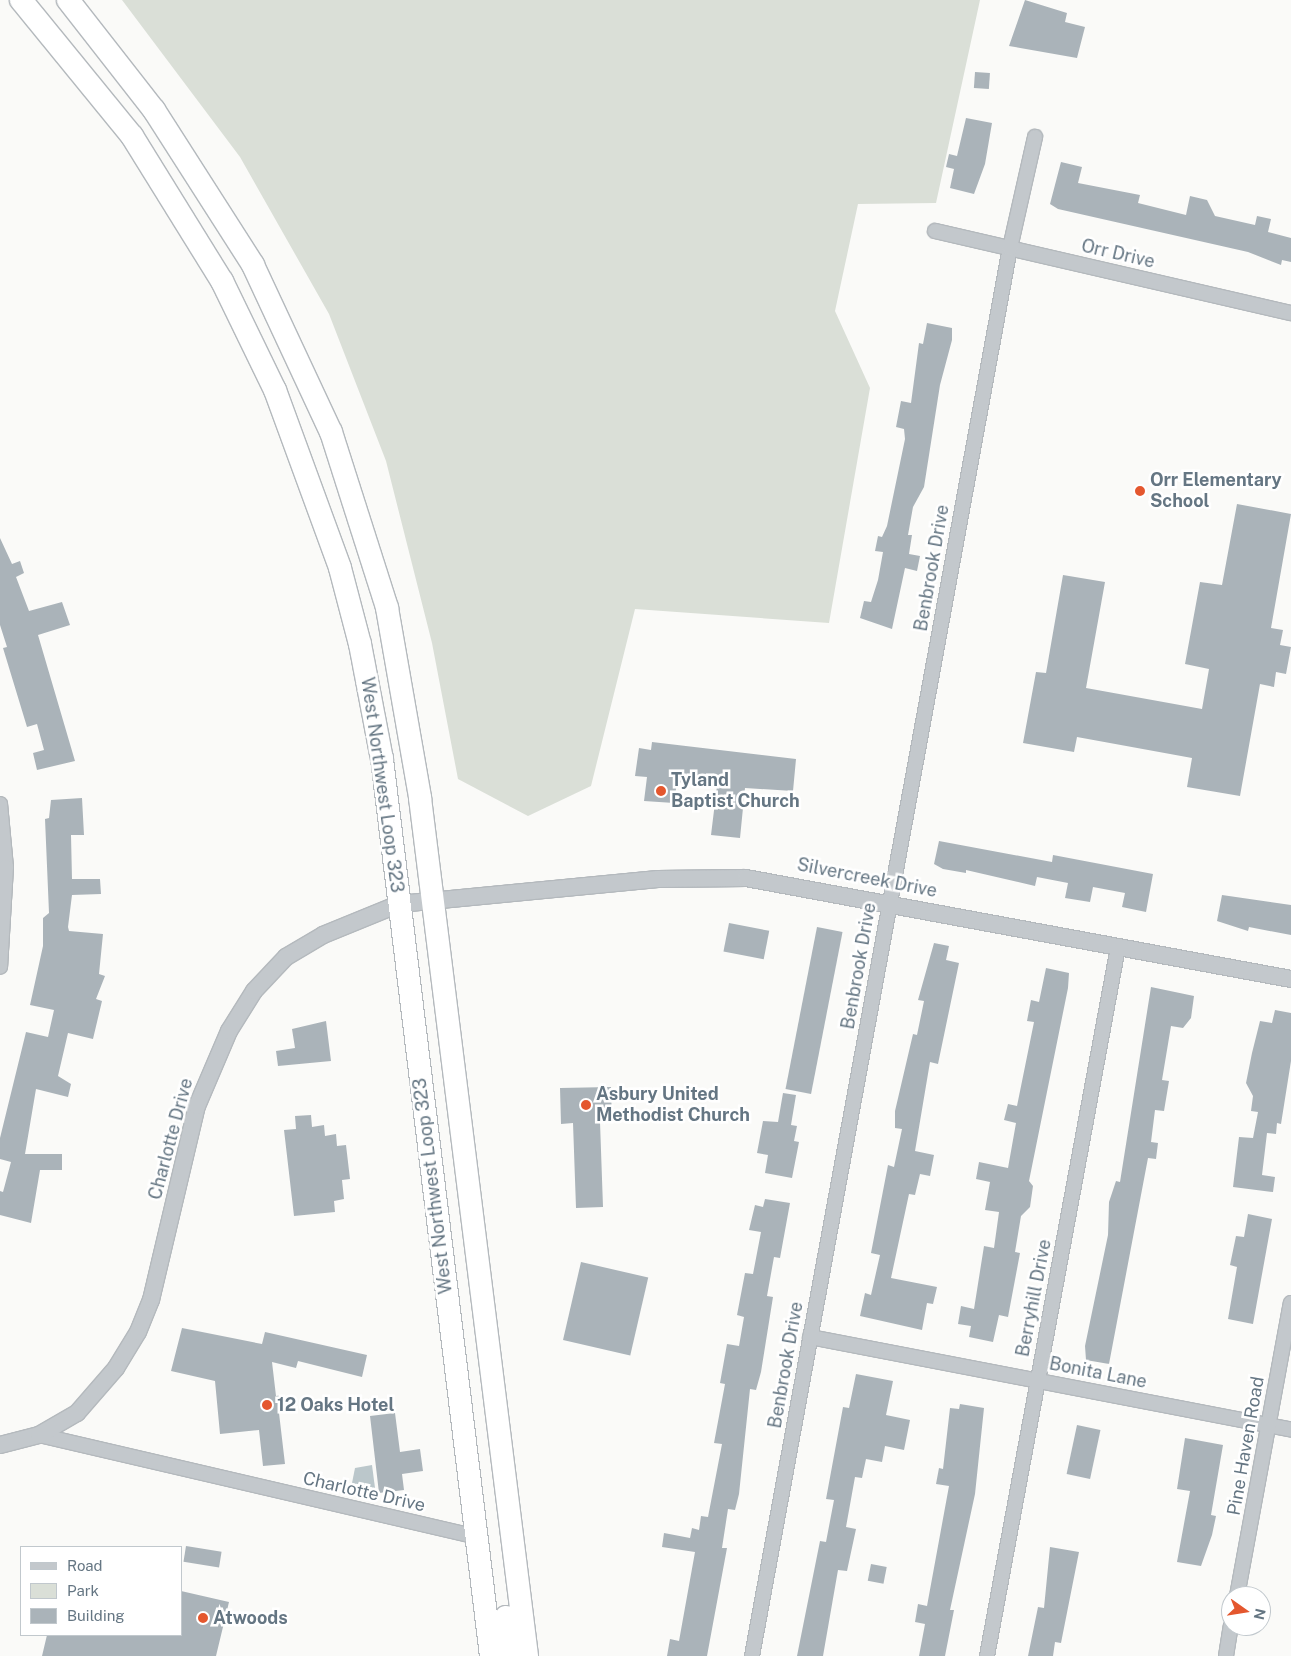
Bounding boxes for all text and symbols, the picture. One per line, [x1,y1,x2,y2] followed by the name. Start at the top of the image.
[1079,235,1157,273] street label: Orr Drive
[1150,470,1282,512] place label: Orr Elementary School
[1134,485,1146,497] marker: Orr Elementary School
[910,503,954,633] street label: Benbrook Drive
[356,676,408,894] street label: West Northwest Loop 323
[671,770,800,812] place label: Tyland Baptist Church
[655,785,667,797] marker: Tyland Baptist Church
[795,854,939,902] street label: Silvercreek Drive
[837,901,881,1031] street label: Benbrook Drive
[144,1076,198,1202] street label: Charlotte Drive
[409,1077,457,1295] street label: West Northwest Loop 323
[596,1084,750,1126] place label: Asbury United Methodist Church
[580,1099,592,1111] marker: Asbury United Methodist Church
[1012,1237,1056,1359] street label: Berryhill Drive
[764,1300,808,1430] street label: Benbrook Drive
[1047,1353,1149,1393] street label: Bonita Lane
[1223,1375,1269,1517] street label: Pine Haven Road
[277,1394,395,1416] place label: 12 Oaks Hotel
[261,1399,273,1411] marker: 12 Oaks Hotel
[301,1467,427,1517] street label: Charlotte Drive
[20,1546,182,1636] legend
[67,1557,103,1574] text: Road
[67,1582,99,1599] text: Park
[1221,1586,1271,1636] north arrow
[67,1607,125,1624] text: Building
[213,1607,288,1629] place label: Atwoods
[1251,1607,1269,1621] text: N
[197,1612,209,1624] marker: Atwoods

